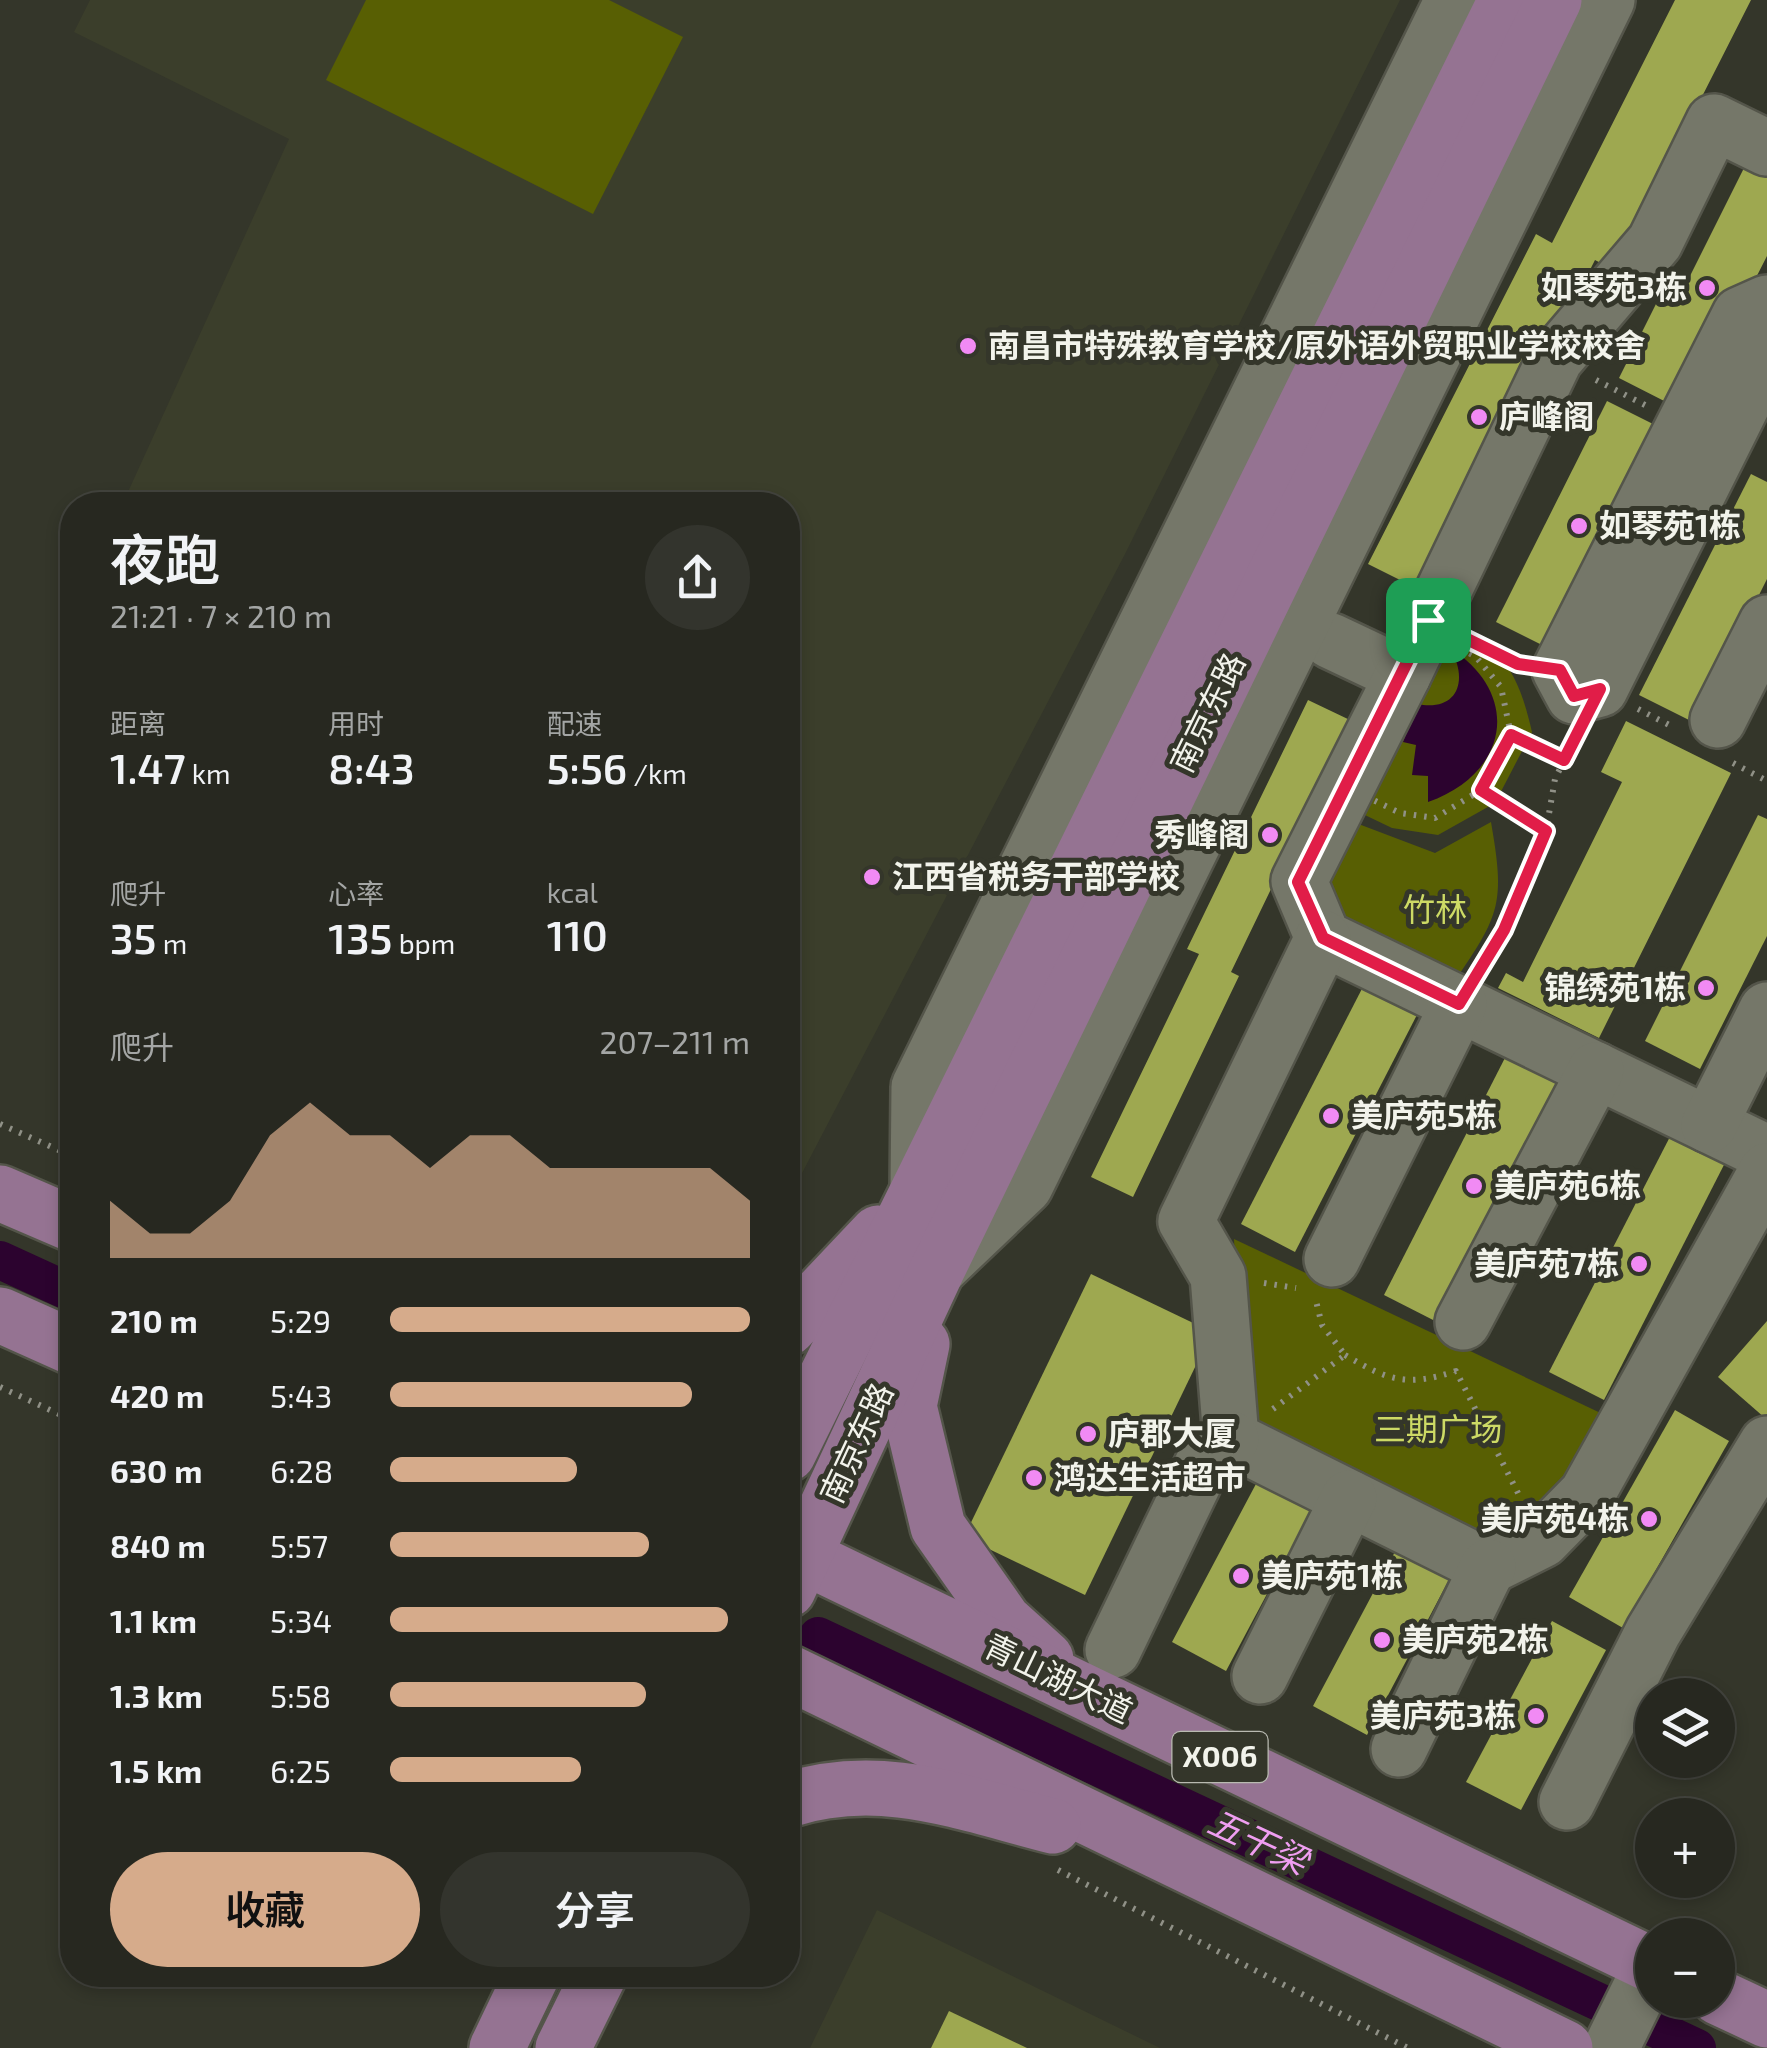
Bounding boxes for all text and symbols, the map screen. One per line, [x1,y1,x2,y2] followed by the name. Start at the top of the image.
[1541,267,1687,305] place label: 如琴苑3栋
[1696,277,1718,299] marker: 如琴苑3栋
[988,325,1646,363] place label: 南昌市特殊教育学校/原外语外贸职业学校校舍
[957,335,979,357] marker: 南昌市特殊教育学校/原外语外贸职业学校校舍
[1499,396,1595,434] place label: 庐峰阁
[1468,406,1490,428] marker: 庐峰阁
[1599,505,1741,543] place label: 如琴苑1栋
[1568,515,1590,537] marker: 如琴苑1栋
[110,525,220,591] text: 夜跑
[645,525,750,630] button: share
[1386,578,1471,663] pin
[1401,593,1456,648] icon: arrive
[110,596,332,634] text: 21:21 · 7 × 210 m
[1161,646,1251,778] street label: 南京东路
[110,706,166,740] text: 距离
[328,706,384,740] text: 用时
[547,706,603,740] text: 配速
[110,742,186,792] text: 1.47
[328,742,415,792] text: 8:43
[547,742,627,792] text: 5:56
[186,756,231,790] text: km
[627,756,687,790] text: /km
[1154,814,1250,852] place label: 秀峰阁
[1259,824,1281,846] marker: 秀峰阁
[892,856,1180,894] place label: 江西省税务干部学校
[861,866,883,888] marker: 江西省税务干部学校
[547,875,598,909] text: kcal
[110,876,166,910] text: 爬升
[328,876,384,910] text: 心率
[1403,889,1467,927] park label: 竹林
[547,909,608,959] text: 110
[110,912,157,962] text: 35
[328,912,392,962] text: 135
[157,926,187,960] text: m
[392,926,455,960] text: bpm
[1544,967,1686,1005] place label: 锦绣苑1栋
[1695,977,1717,999] marker: 锦绣苑1栋
[599,1022,750,1060] text: 207–211 m
[110,1027,174,1065] text: 爬升
[1351,1095,1497,1133] place label: 美庐苑5栋
[1320,1105,1342,1127] marker: 美庐苑5栋
[1494,1165,1641,1203] place label: 美庐苑6栋
[1463,1175,1485,1197] marker: 美庐苑6栋
[1474,1243,1619,1281] place label: 美庐苑7栋
[1628,1253,1650,1275] marker: 美庐苑7栋
[110,1301,198,1339] text: 210 m
[270,1301,331,1339] text: 5:29
[110,1376,204,1414] text: 420 m
[270,1376,332,1414] text: 5:43
[811,1376,899,1508] street label: 南京东路
[1374,1409,1502,1447] park label: 三期广场
[1108,1413,1236,1451] place label: 庐郡大厦
[1077,1423,1099,1445] marker: 庐郡大厦
[110,1451,202,1489] text: 630 m
[270,1451,333,1489] text: 6:28
[1054,1457,1246,1495] place label: 鸿达生活超市
[1023,1467,1045,1489] marker: 鸿达生活超市
[1481,1498,1629,1536] place label: 美庐苑4栋
[1638,1508,1660,1530] marker: 美庐苑4栋
[110,1526,206,1564] text: 840 m
[270,1526,328,1564] text: 5:57
[1261,1555,1403,1593] place label: 美庐苑1栋
[1230,1565,1252,1587] marker: 美庐苑1栋
[110,1601,197,1639] text: 1.1 km
[270,1601,332,1639] text: 5:34
[1402,1619,1549,1657] place label: 美庐苑2栋
[979,1625,1139,1729] street label: 青山湖大道
[1371,1629,1393,1651] marker: 美庐苑2栋
[110,1676,203,1714] text: 1.3 km
[270,1676,331,1714] text: 5:58
[1635,1678,1735,2018] map controls
[1635,1678,1735,1778] button: layers
[1370,1695,1516,1733] place label: 美庐苑3栋
[1525,1705,1547,1727] marker: 美庐苑3栋
[1172,1732,1268,1782] road number: X006
[110,1751,202,1789] text: 1.5 km
[270,1751,331,1789] text: 6:25
[1635,1798,1735,1898] button: +
[1202,1799,1318,1883] water label: 五干梁
[110,1852,420,1967] button: 收藏
[440,1852,750,1967] button: 分享
[1635,1918,1735,2018] button: −

